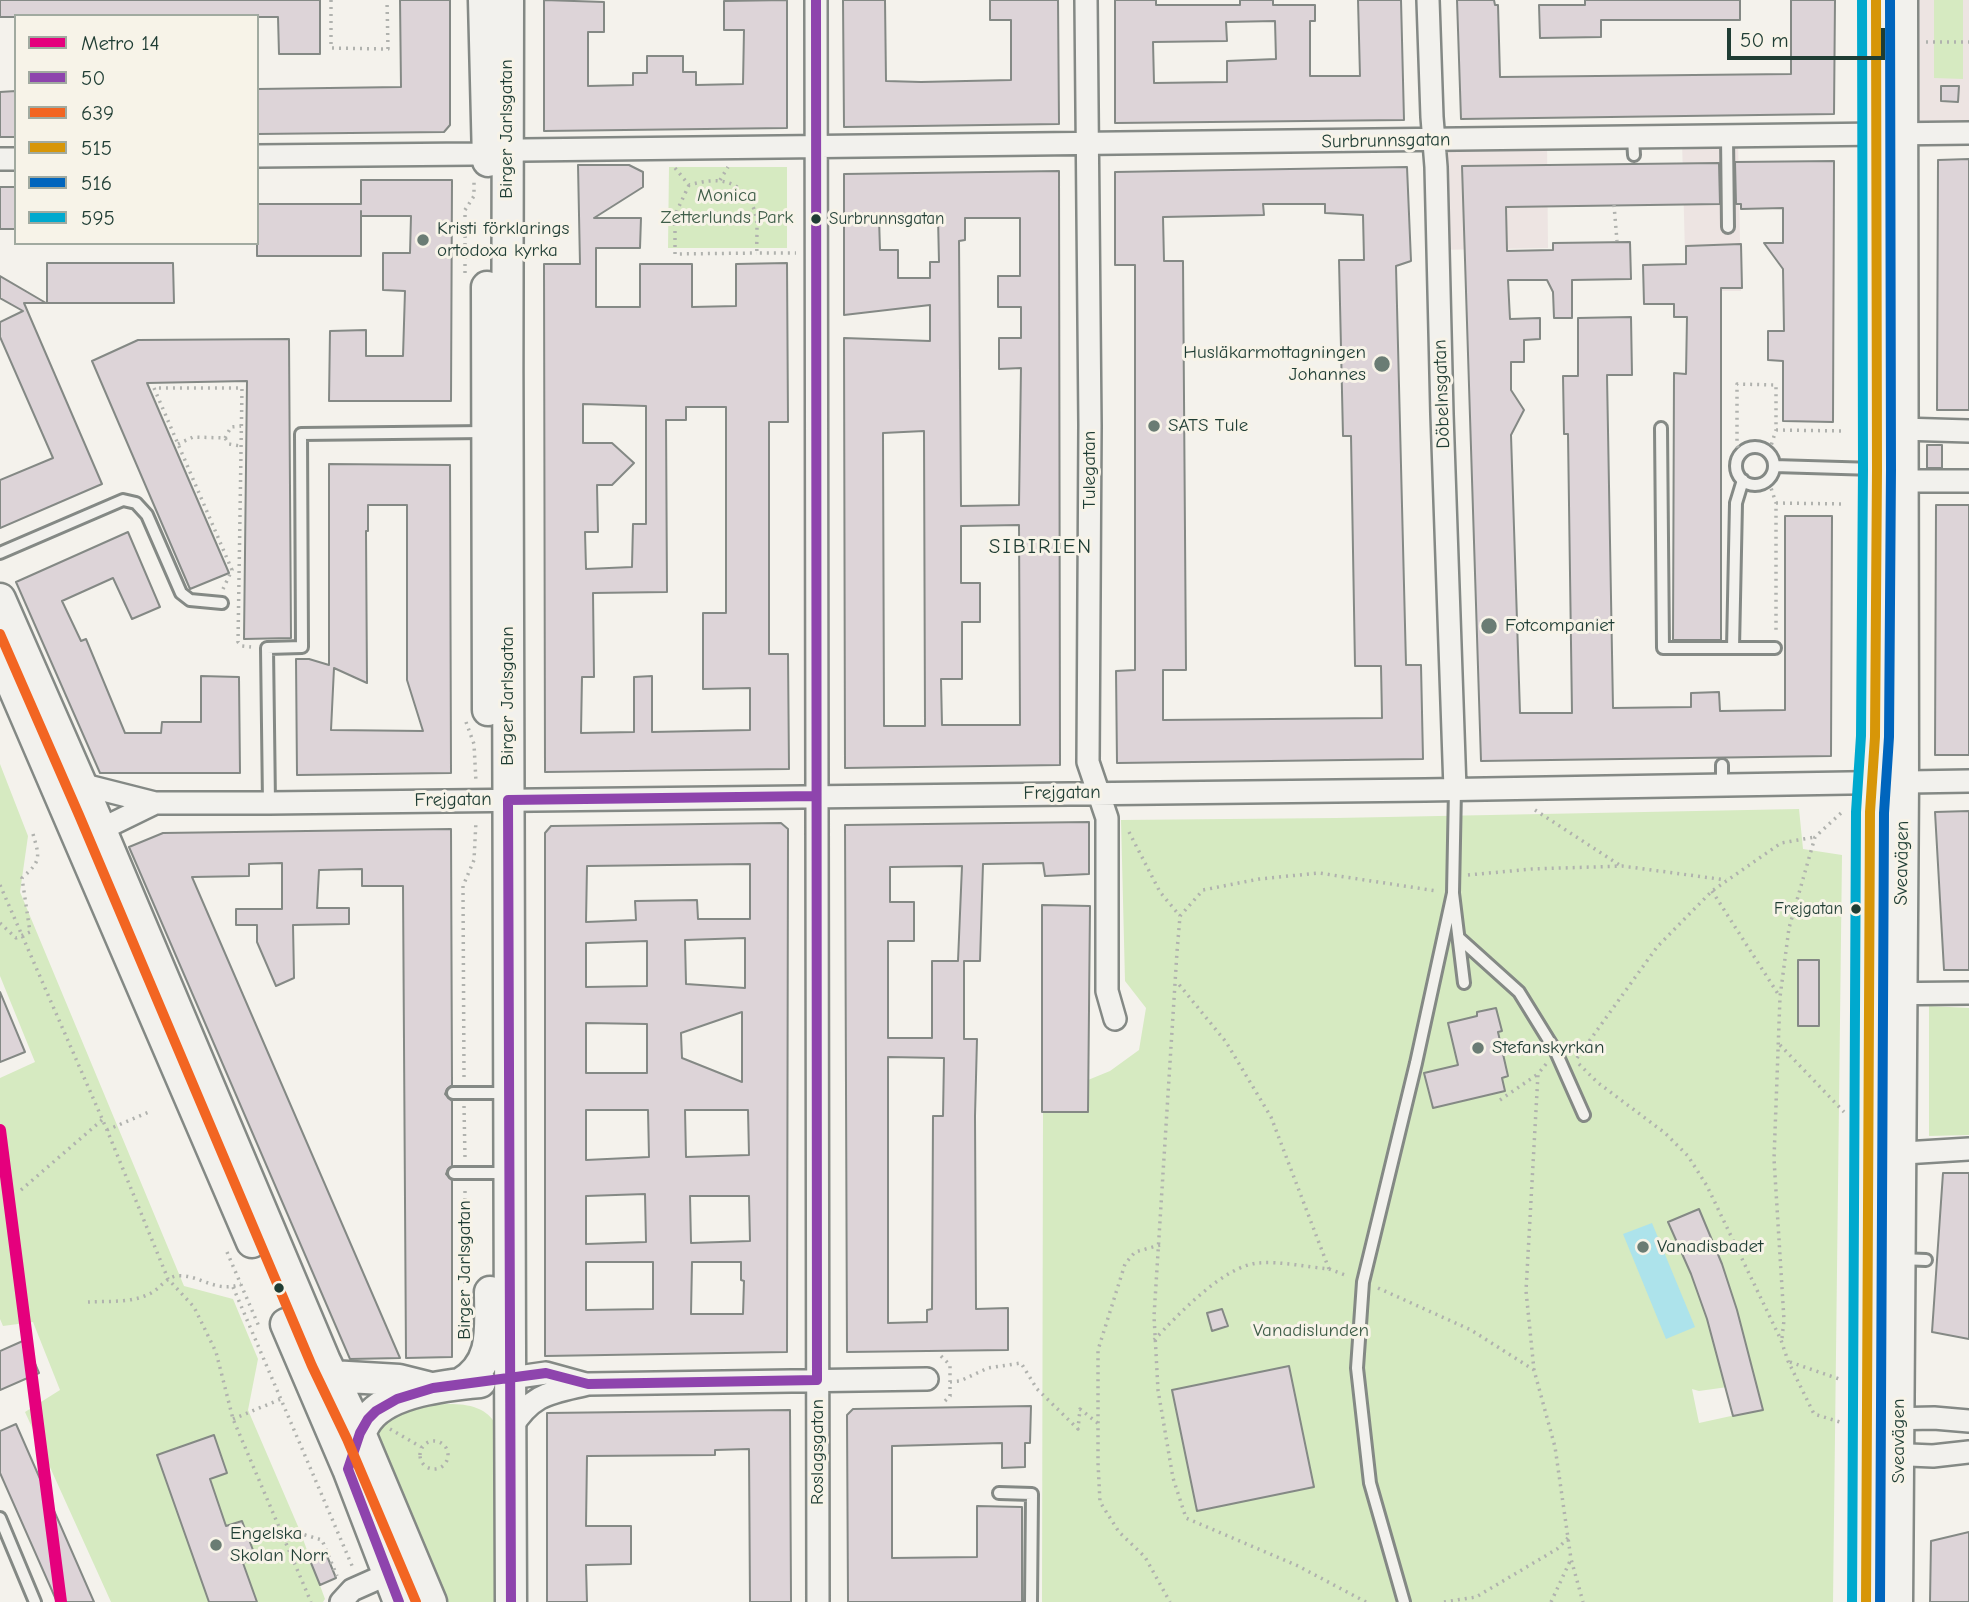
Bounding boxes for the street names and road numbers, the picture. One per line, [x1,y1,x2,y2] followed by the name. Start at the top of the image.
[496,59,518,199] street label: Birger Jarlsgatan
[1321,128,1451,154] street label: Surbrunnsgatan
[1429,339,1455,449] street label: Döbelnsgatan
[1079,431,1101,509] street label: Tulegatan
[497,626,519,766] street label: Birger Jarlsgatan
[1023,781,1101,805] street label: Frejgatan
[414,788,492,812] street label: Frejgatan
[1890,820,1914,906] street label: Sveavägen
[454,1200,476,1340] street label: Birger Jarlsgatan
[807,1399,829,1505] street label: Roslagsgatan
[1888,1399,1910,1483] street label: Sveavägen

